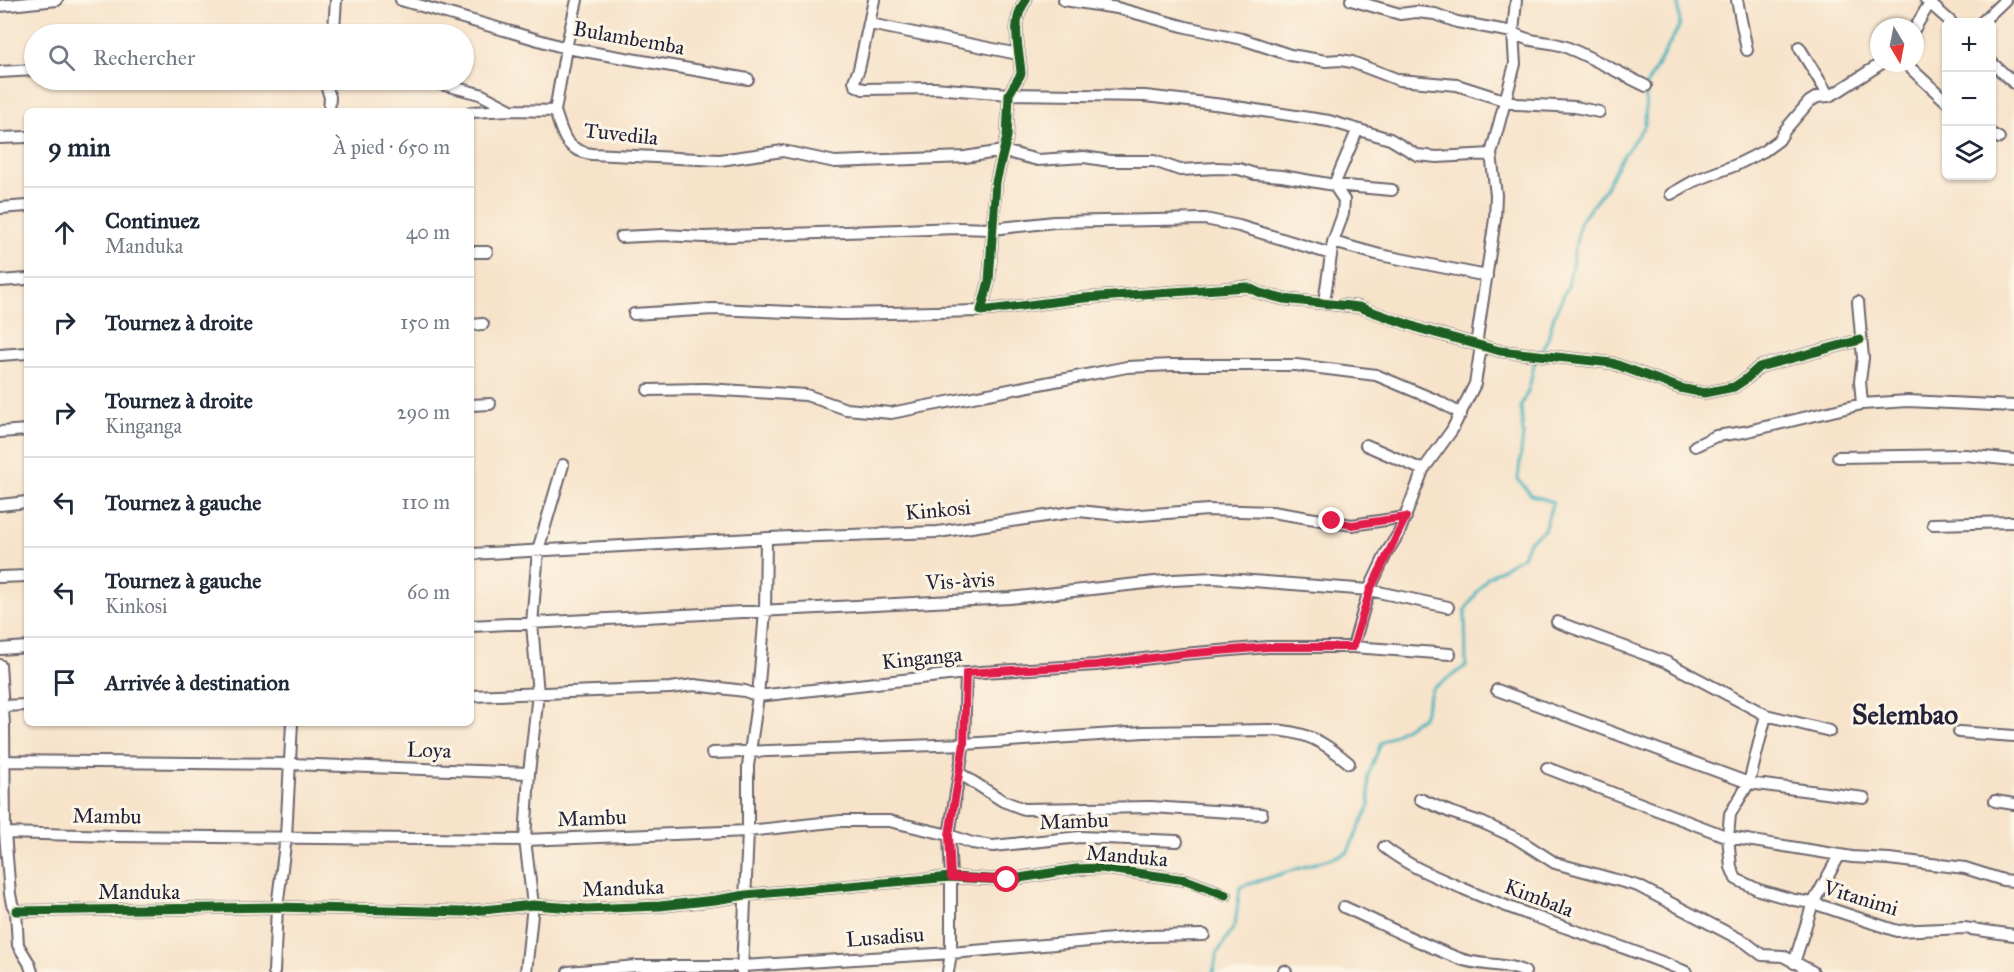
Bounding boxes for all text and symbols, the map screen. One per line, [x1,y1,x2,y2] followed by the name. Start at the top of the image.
[571,15,687,61] street label: Bulambemba
[1870,18,1924,72] north arrow
[1942,18,1996,180] map controls
[1942,18,1996,72] button: +
[24,24,474,90] search box
[45,41,78,74] icon: search
[93,44,195,71] text: Rechercher
[1942,72,1996,126] button: −
[583,117,660,151] street label: Tuvedila
[1942,126,1996,180] button: layers
[48,131,111,163] text: 9 min
[333,135,450,159] text: À pied · 650 m
[105,207,200,234] text: Continuez
[48,216,81,249] icon: ahead
[406,220,450,244] text: 40 m
[105,234,183,258] text: Manduka
[48,306,81,339] icon: right
[105,309,253,336] text: Tournez à droite
[400,310,450,334] text: 150 m
[105,387,253,414] text: Tournez à droite
[48,396,81,429] icon: right
[397,400,450,424] text: 290 m
[105,414,182,438] text: Kinganga
[48,486,81,519] icon: left
[105,489,261,516] text: Tournez à gauche
[402,490,450,514] text: 110 m
[904,494,972,526] street label: Kinkosi
[1318,507,1344,533] route end
[924,566,995,596] street label: Vis-àvis
[105,567,261,594] text: Tournez à gauche
[48,576,81,609] icon: left
[407,580,450,604] text: 60 m
[105,594,168,618] text: Kinkosi
[881,641,964,675] street label: Kinganga
[48,666,81,699] icon: arrive
[105,669,290,696] text: Arrivée à destination
[1852,698,1958,731] district label: Selembao
[406,736,452,764] street label: Loya
[72,802,142,830] street label: Mambu
[557,804,627,832] street label: Mambu
[1039,807,1109,835] street label: Mambu
[1085,839,1169,873] street label: Manduka
[993,866,1019,892] route start
[1501,873,1577,923] street label: Kimbala
[581,874,665,902] street label: Manduka
[1819,874,1902,922] street label: Vitanimi
[98,879,180,905] street label: Manduka
[845,921,925,953] street label: Lusadisu

